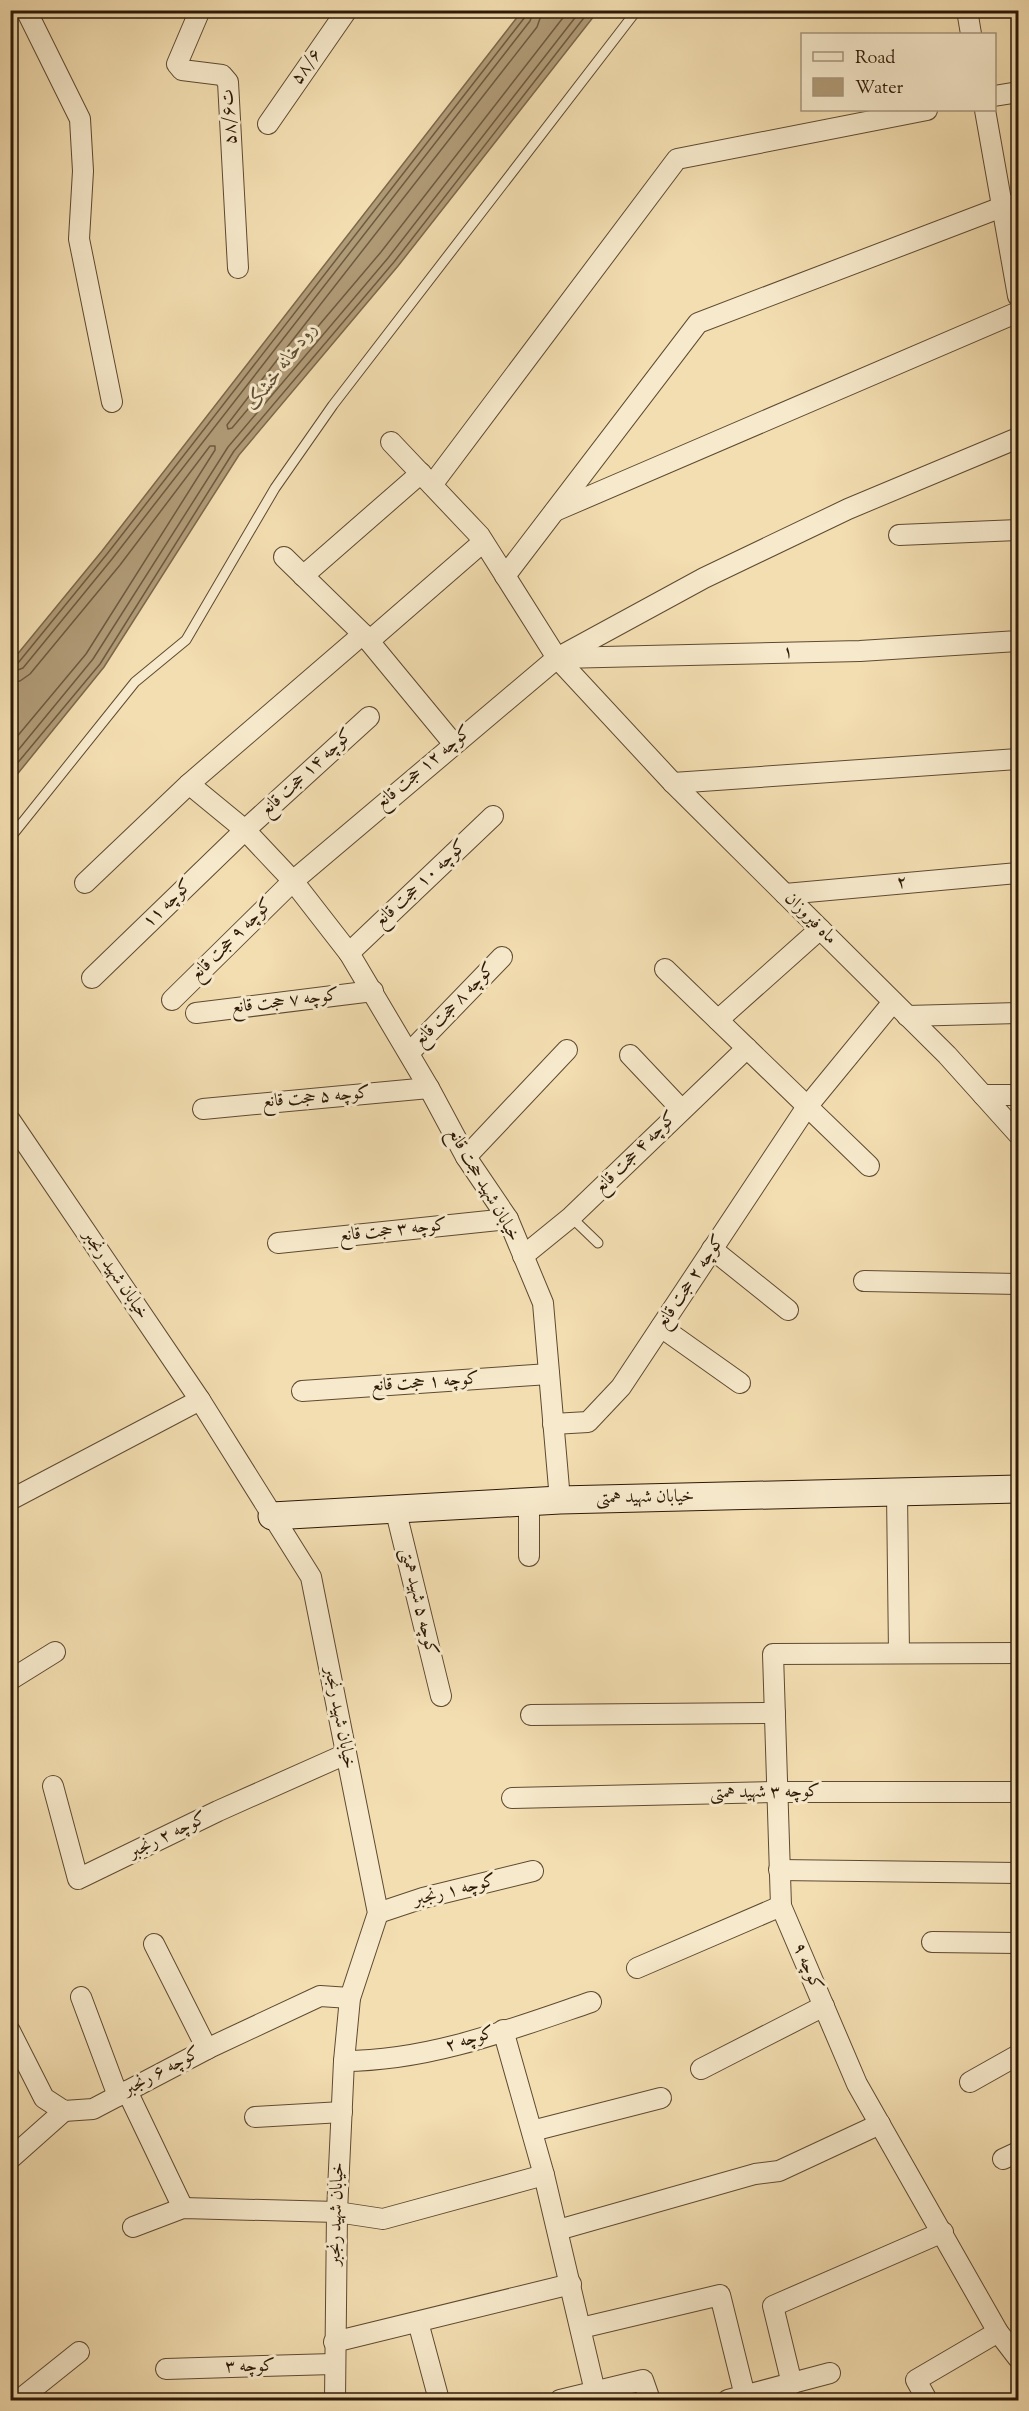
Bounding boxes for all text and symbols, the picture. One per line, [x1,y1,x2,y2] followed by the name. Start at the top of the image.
[801,33,996,111] legend
[285,44,329,90] street label: ۵۸/۶
[855,46,895,72] text: Road
[855,76,904,102] text: Water
[215,88,245,146] street label: ۵۸/۶ت
[239,317,325,417] water label: رودخانه خشک
[783,640,793,666] street label: ۱
[370,720,478,817] street label: کوچه ۱۲ حجت قانع
[255,723,360,824] street label: کوچه ۱۴ حجت قانع
[369,834,474,935] street label: کوچه ۱۰ حجت قانع
[896,870,908,896] street label: ۲
[137,874,199,934] street label: کوچه ۱۱
[778,887,842,951] street label: ماه فیروزان
[185,893,280,988] street label: کوچه ۹ حجت قانع
[408,957,503,1054] street label: کوچه ۸ حجت قانع
[230,983,340,1022] street label: کوچه ۷ حجت قانع
[261,1080,371,1117] street label: کوچه ۵ حجت قانع
[589,1106,684,1201] street label: کوچه ۴ حجت قانع
[439,1123,526,1247] street label: خیابان شهید حجت قانع
[338,1212,448,1251] street label: کوچه ۳ حجت قانع
[74,1223,155,1325] street label: خیابان شهید رنجبر
[650,1230,733,1335] street label: کوچه ۲ حجت قانع
[370,1366,480,1401] street label: کوچه ۱ حجت قانع
[596,1484,694,1512] street label: خیابان شهید همتی
[392,1545,444,1659] street label: کوچه ۵ شهید همتی
[316,1663,362,1771] street label: خیابان شهید رنجبر
[710,1779,820,1807] street label: کوچه ۳ شهید همتی
[123,1806,212,1867] street label: کوچه ۲ رنجبر
[409,1868,499,1914] street label: کوچه ۱ رنجبر
[785,1939,829,1995] street label: کوچه ۹
[442,2020,498,2060] street label: کوچه ۲
[117,2041,205,2104] street label: کوچه ۶ رنجبر
[322,2162,352,2268] street label: خیابان شهید رنجبر
[225,2354,275,2380] street label: کوچه ۳

